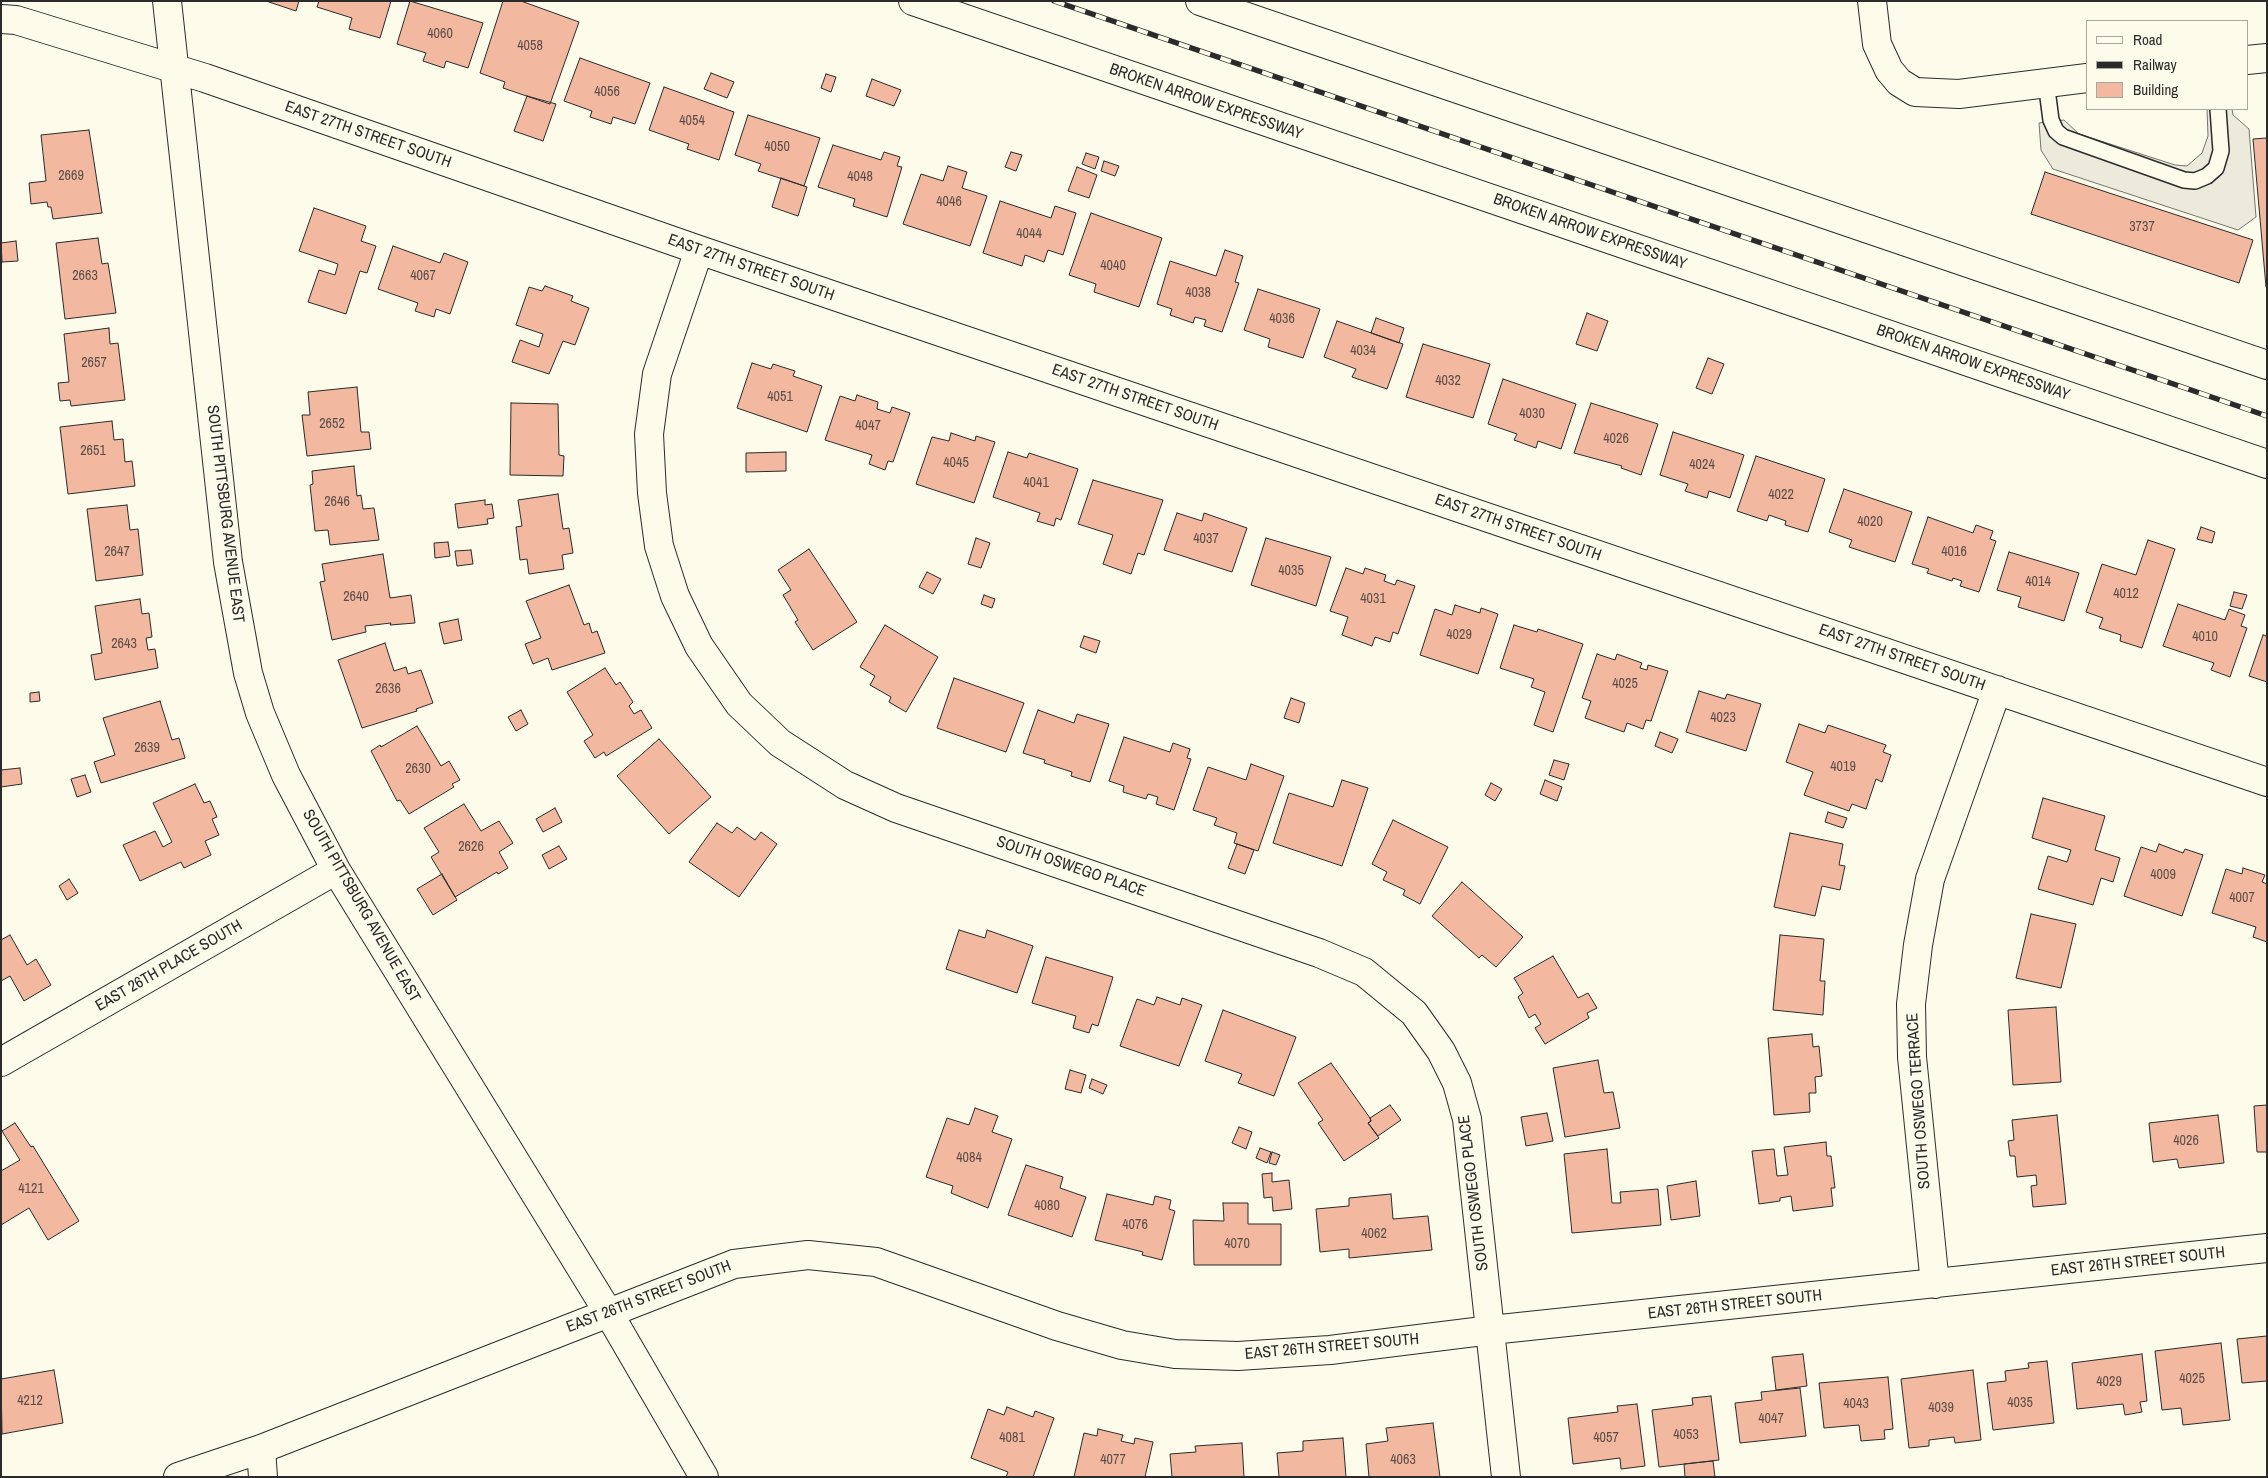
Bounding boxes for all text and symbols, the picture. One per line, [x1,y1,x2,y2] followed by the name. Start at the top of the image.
[2086,20,2248,110] legend
[427,26,453,42] house number: 4060
[2133,29,2162,50] text: Road
[517,38,543,54] house number: 4058
[2133,54,2177,75] text: Railway
[1107,60,1305,144] street label: BROKEN ARROW EXPRESSWAY
[2133,79,2178,100] text: Building
[594,84,620,100] house number: 4056
[282,97,454,173] street label: EAST 27TH STREET SOUTH
[679,113,705,129] house number: 4054
[764,139,790,155] house number: 4050
[58,168,84,184] house number: 2669
[847,169,873,185] house number: 4048
[1491,190,1689,274] street label: BROKEN ARROW EXPRESSWAY
[936,194,962,210] house number: 4046
[2129,219,2155,235] house number: 3737
[1016,226,1042,242] house number: 4044
[665,230,837,306] street label: EAST 27TH STREET SOUTH
[1100,258,1126,274] house number: 4040
[72,268,98,284] house number: 2663
[410,268,436,284] house number: 4067
[1185,285,1211,301] house number: 4038
[1269,311,1295,327] house number: 4036
[1874,321,2072,405] street label: BROKEN ARROW EXPRESSWAY
[1350,343,1376,359] house number: 4034
[81,355,107,371] house number: 2657
[1049,360,1221,436] street label: EAST 27TH STREET SOUTH
[1435,373,1461,389] house number: 4032
[767,389,793,405] house number: 4051
[202,404,248,624] street label: SOUTH PITTSBURG AVENUE EAST
[1519,406,1545,422] house number: 4030
[319,416,345,432] house number: 2652
[855,418,881,434] house number: 4047
[1603,431,1629,447] house number: 4026
[80,443,106,459] house number: 2651
[943,455,969,471] house number: 4045
[1689,457,1715,473] house number: 4024
[1023,475,1049,491] house number: 4041
[1768,487,1794,503] house number: 4022
[1432,490,1604,566] street label: EAST 27TH STREET SOUTH
[324,494,350,510] house number: 2646
[1857,514,1883,530] house number: 4020
[1193,531,1219,547] house number: 4037
[104,544,130,560] house number: 2647
[1941,544,1967,560] house number: 4016
[1278,563,1304,579] house number: 4035
[2025,574,2051,590] house number: 4014
[2113,586,2139,602] house number: 4012
[343,589,369,605] house number: 2640
[1360,591,1386,607] house number: 4031
[1816,620,1988,696] street label: EAST 27TH STREET SOUTH
[1446,627,1472,643] house number: 4029
[2192,629,2218,645] house number: 4010
[111,636,137,652] house number: 2643
[1612,676,1638,692] house number: 4025
[375,681,401,697] house number: 2636
[1710,710,1736,726] house number: 4023
[134,740,160,756] house number: 2639
[1830,759,1856,775] house number: 4019
[405,761,431,777] house number: 2630
[298,806,424,1006] street label: SOUTH PITTSBURG AVENUE EAST
[994,832,1148,902] street label: SOUTH OSWEGO PLACE
[458,839,484,855] house number: 2626
[2150,867,2176,883] house number: 4009
[2229,890,2255,906] house number: 4007
[92,916,246,1016] street label: EAST 26TH PLACE SOUTH
[1903,1012,1935,1190] street label: SOUTH OSWEGO TERRACE
[1455,1114,1493,1272] street label: SOUTH OSWEGO PLACE
[2173,1133,2199,1149] house number: 4026
[956,1150,982,1166] house number: 4084
[18,1181,44,1197] house number: 4121
[1034,1198,1060,1214] house number: 4080
[1122,1217,1148,1233] house number: 4076
[1361,1226,1387,1242] house number: 4062
[1224,1236,1250,1252] house number: 4070
[2050,1243,2226,1281] street label: EAST 26TH STREET SOUTH
[564,1257,734,1337] street label: EAST 26TH STREET SOUTH
[1647,1286,1823,1324] street label: EAST 26TH STREET SOUTH
[1244,1330,1420,1364] street label: EAST 26TH STREET SOUTH
[2179,1371,2205,1387] house number: 4025
[2096,1374,2122,1390] house number: 4029
[17,1393,43,1409] house number: 4212
[2007,1395,2033,1411] house number: 4035
[1843,1396,1869,1412] house number: 4043
[1928,1400,1954,1416] house number: 4039
[1758,1411,1784,1427] house number: 4047
[1673,1427,1699,1443] house number: 4053
[999,1430,1025,1446] house number: 4081
[1593,1430,1619,1446] house number: 4057
[1100,1452,1126,1468] house number: 4077
[1390,1452,1416,1468] house number: 4063

